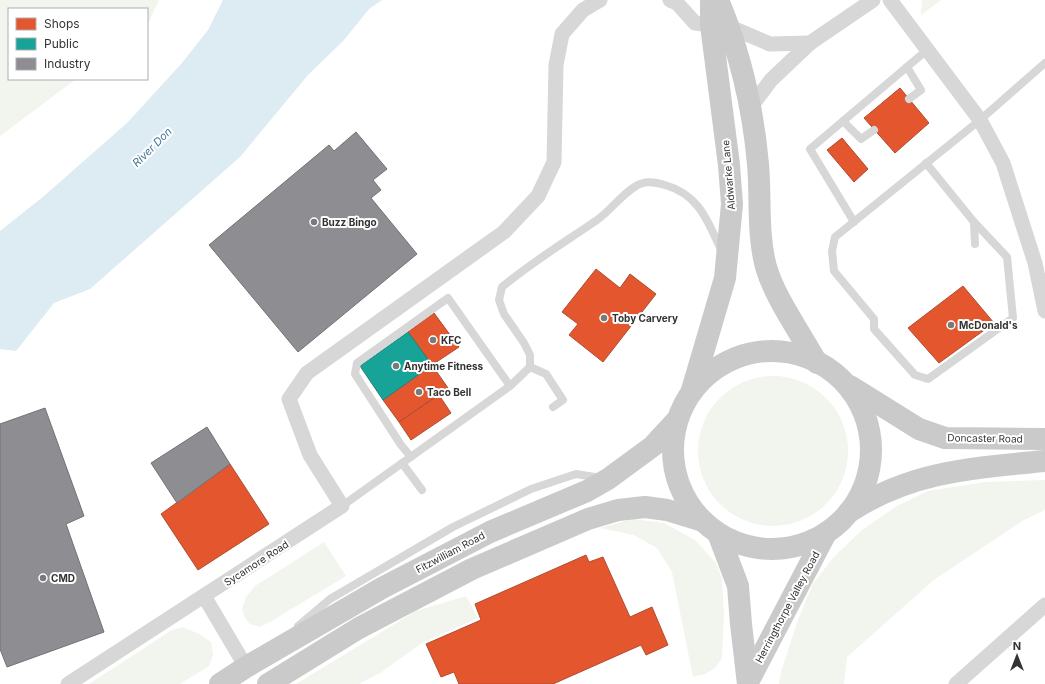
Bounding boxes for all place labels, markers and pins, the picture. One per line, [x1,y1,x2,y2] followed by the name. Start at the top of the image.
[322,216,377,229] place label: Buzz Bingo
[309,217,319,227] marker: Buzz Bingo
[612,312,678,325] place label: Toby Carvery
[599,313,609,323] marker: Toby Carvery
[959,319,1018,331] place label: McDonald's
[946,320,956,330] marker: McDonald's
[441,334,461,346] place label: KFC
[428,335,438,345] marker: KFC
[404,360,484,373] place label: Anytime Fitness
[391,361,401,371] marker: Anytime Fitness
[427,386,471,398] place label: Taco Bell
[414,387,424,397] marker: Taco Bell
[51,572,75,584] place label: CMD
[38,573,48,583] marker: CMD

